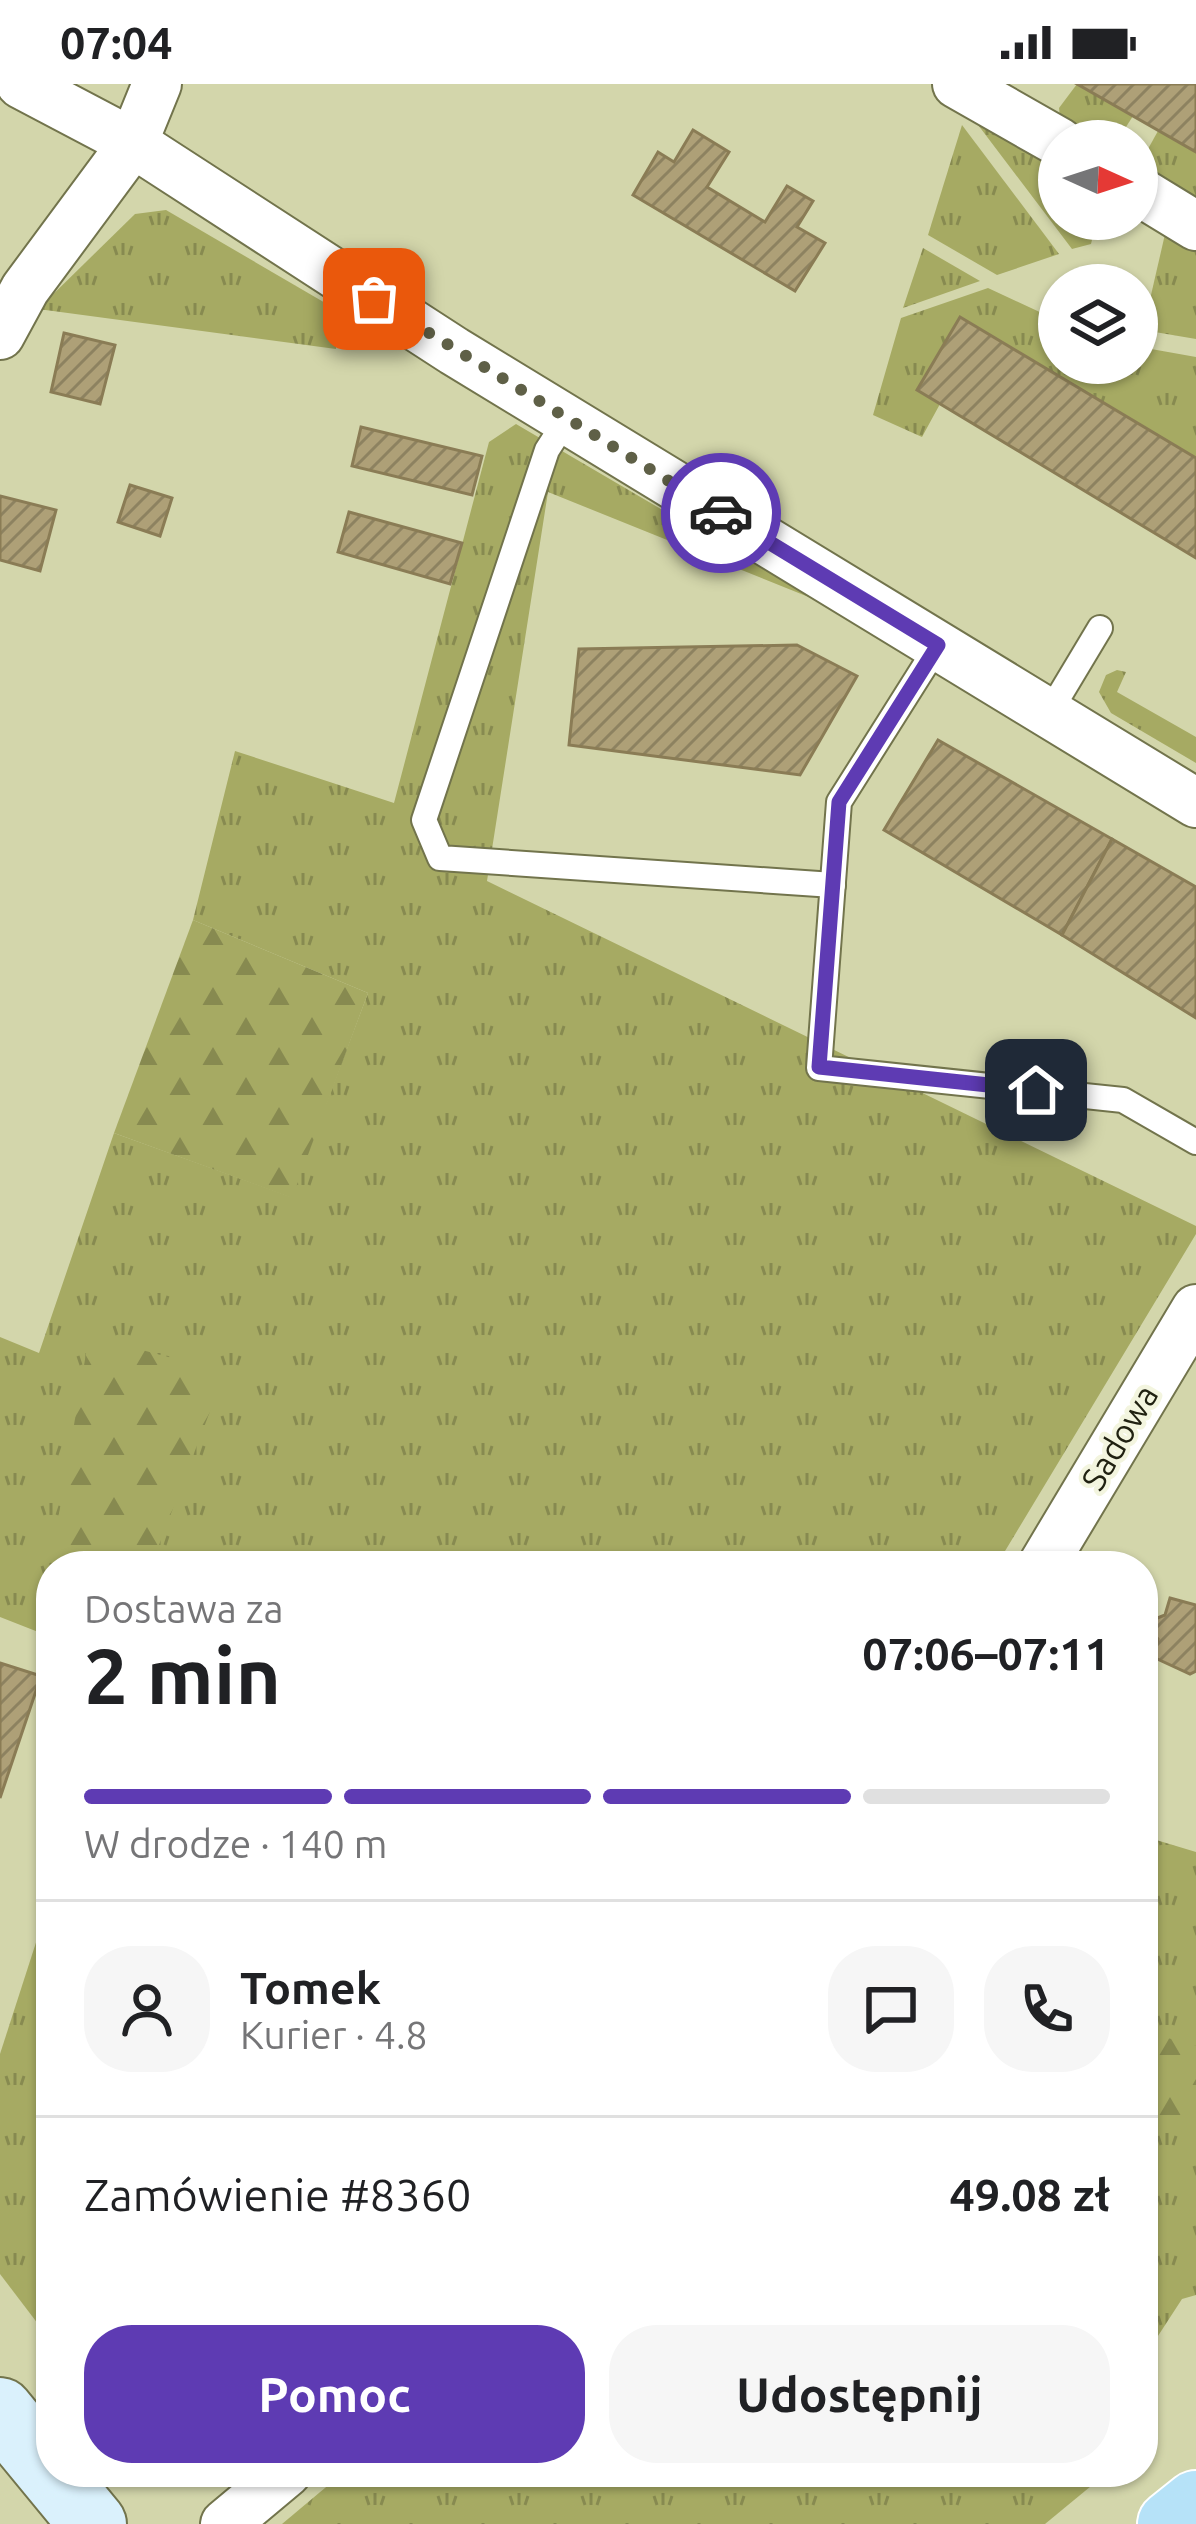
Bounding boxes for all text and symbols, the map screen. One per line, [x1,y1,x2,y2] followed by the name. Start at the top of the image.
[60,17,173,68] text: 07:04
[1038,120,1158,240] north arrow
[1038,120,1158,384] map controls
[323,248,425,350] pin
[1038,264,1158,384] button: layers
[341,266,407,332] icon: bag
[661,453,781,573] courier
[688,480,754,546] icon: car
[985,1039,1087,1141] pin
[1003,1057,1069,1123] icon: home
[1073,1378,1165,1496] street label: Sadowa
[84,1587,284,1630] text: Dostawa za
[862,1628,1110,1679] text: 07:06–07:11
[84,1631,281,1719] text: 2 min
[84,1822,387,1865] text: W drodze · 140 m
[84,1946,210,2072] button: person
[828,1946,954,2072] button: chat
[984,1946,1110,2072] button: phone
[240,1962,381,2013] text: Tomek
[240,2013,427,2056] text: Kurier · 4.8
[84,2169,471,2220] text: Zamówienie #8360
[949,2169,1110,2220] text: 49.08 zł
[84,2325,585,2463] button: Pomoc
[609,2325,1110,2463] button: Udostępnij

